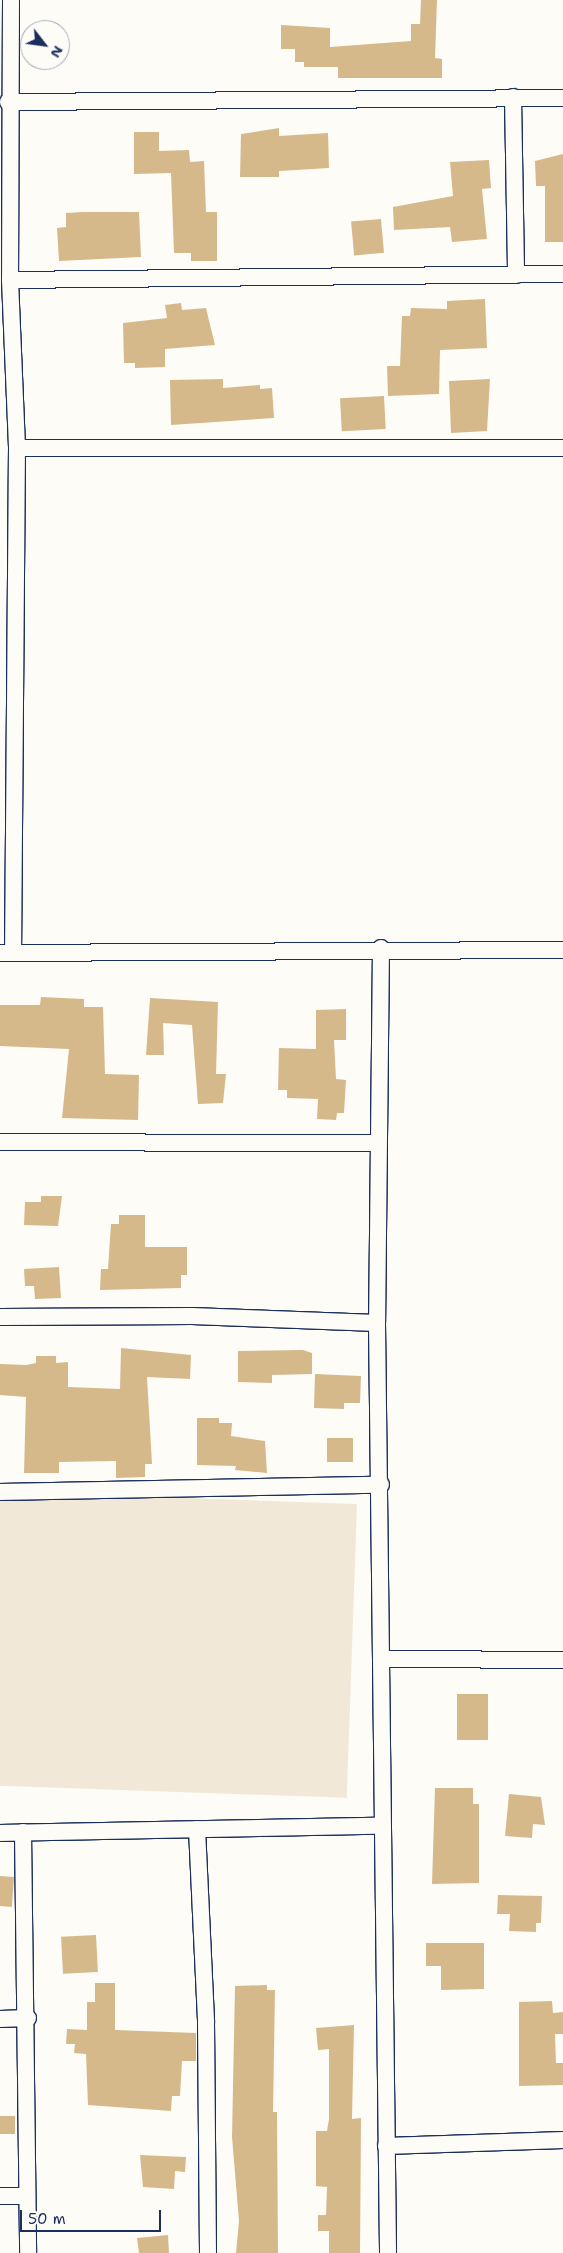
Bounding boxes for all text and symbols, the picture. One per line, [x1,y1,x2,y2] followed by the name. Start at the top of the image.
[20,20,70,70] north arrow
[47,43,68,61] text: N
[22,2200,164,2232] scale bar
[28,2209,66,2229] text: 50 m

